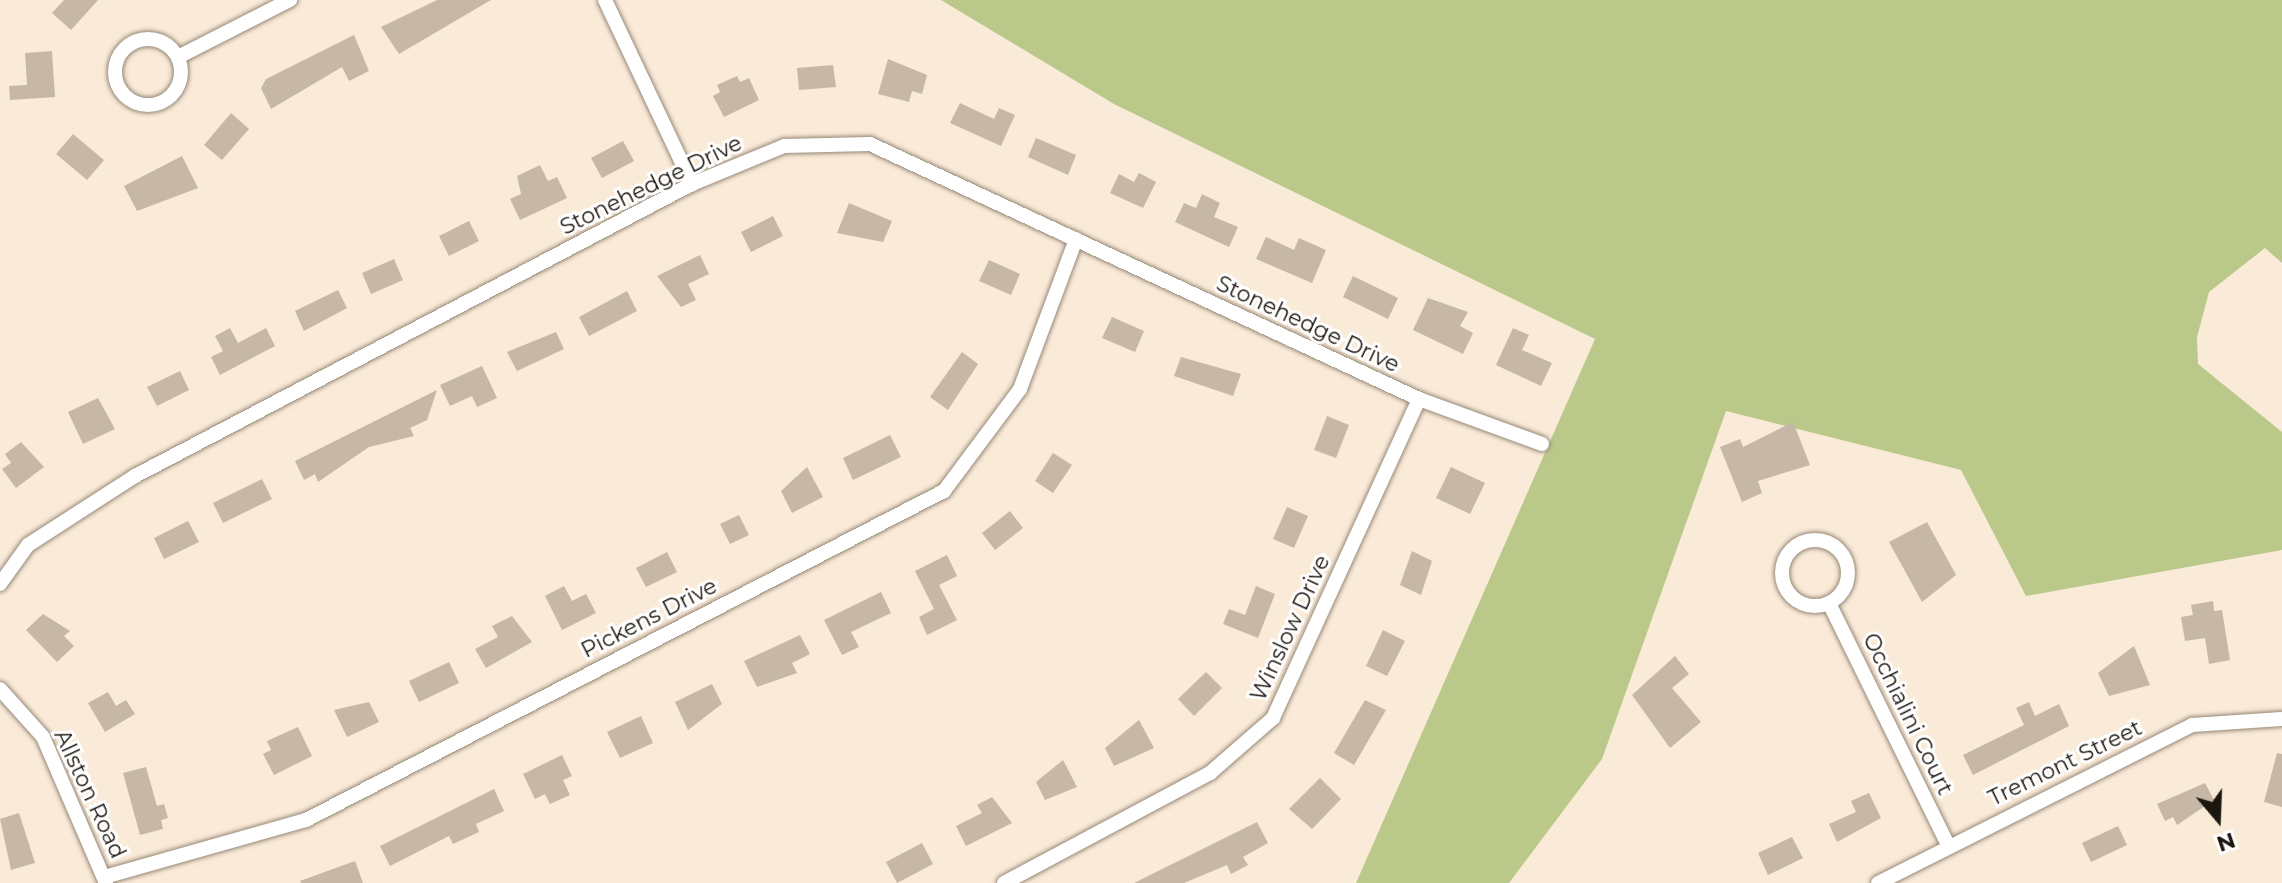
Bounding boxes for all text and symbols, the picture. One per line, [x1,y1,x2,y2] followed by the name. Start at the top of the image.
[556,130,746,240] street label: Stonehedge Drive
[1212,270,1404,378] street label: Stonehedge Drive
[1245,551,1335,705] street label: Winslow Drive
[577,572,721,664] street label: Pickens Drive
[1857,629,1959,799] street label: Occhialini Court
[1984,714,2146,812] street label: Tremont Street
[49,726,131,862] street label: Allston Road
[2178,779,2258,859] north arrow
[2213,827,2239,858] text: N

